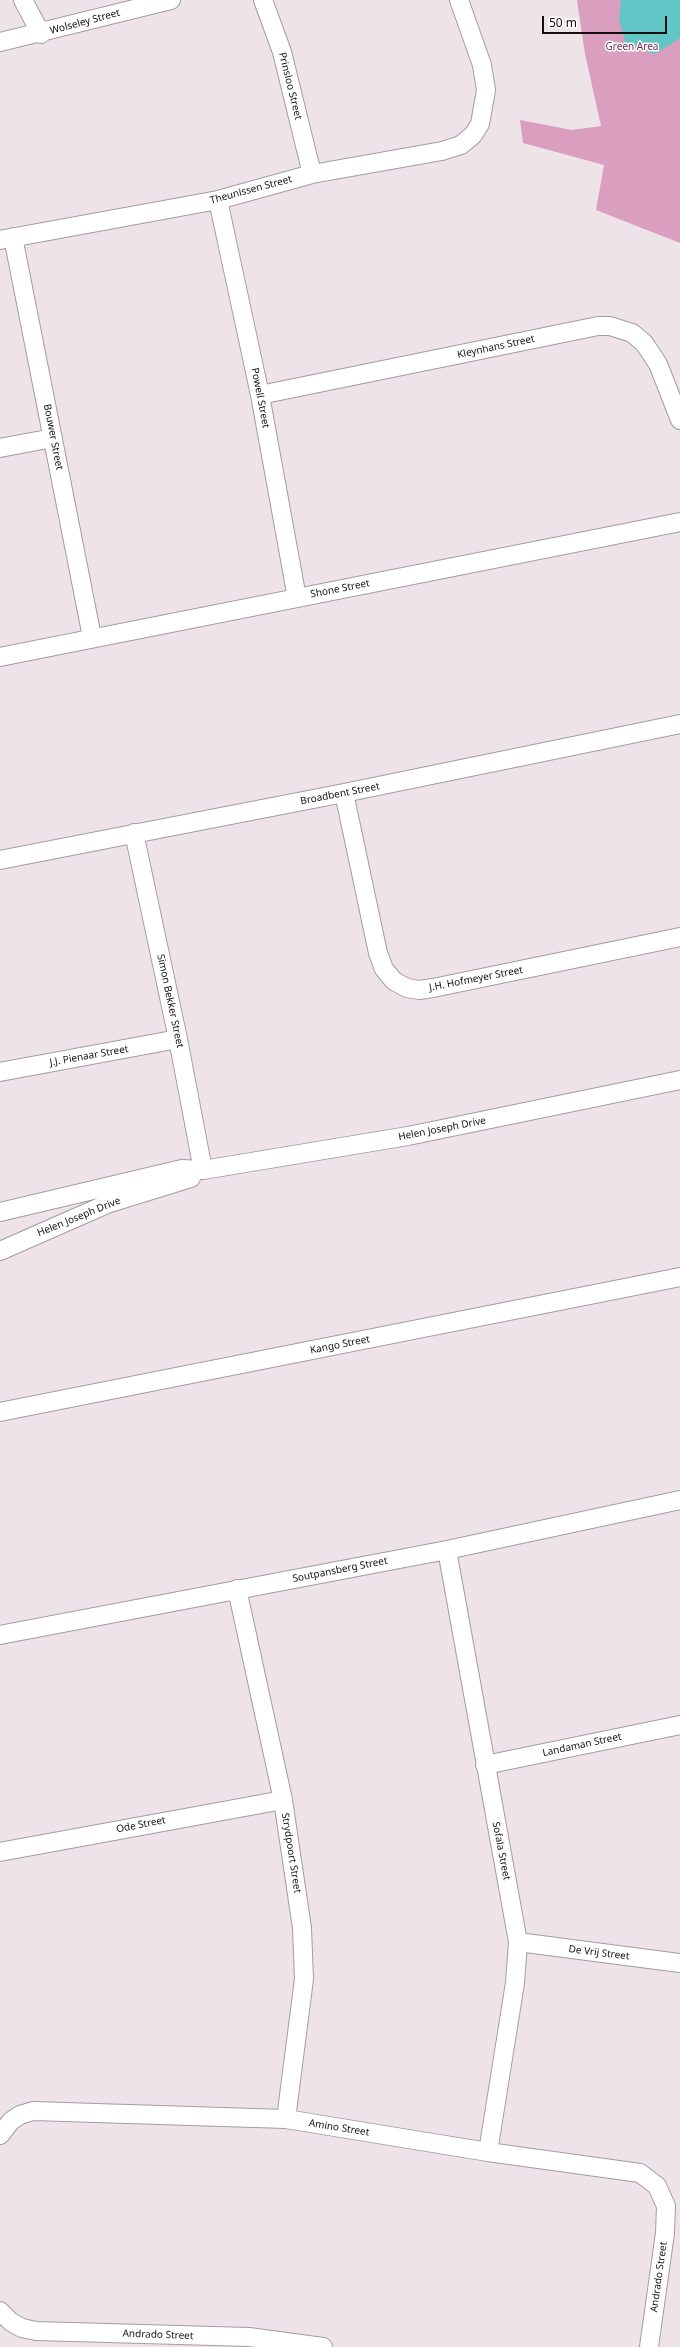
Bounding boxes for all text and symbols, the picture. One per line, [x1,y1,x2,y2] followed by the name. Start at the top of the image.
[49,7,121,37] street label: Wolseley Street
[544,8,669,34] scale bar
[549,14,577,31] text: 50 m
[606,41,658,53] park label: Green Area
[276,51,304,121] street label: Prinsloo Street
[209,173,293,207] street label: Theunissen Street
[456,333,536,361] street label: Kleynhans Street
[248,367,272,429] street label: Powell Street
[41,403,65,471] street label: Bouwer Street
[309,577,371,601] street label: Shone Street
[299,780,381,808] street label: Broadbent Street
[154,953,186,1049] street label: Simon Bekker Street
[428,964,524,994] street label: J.H. Hofmeyer Street
[49,1043,129,1069] street label: J.J. Pienaar Street
[397,1115,487,1143] street label: Helen Joseph Drive
[36,1195,122,1239] street label: Helen Joseph Drive
[309,1333,371,1357] street label: Kango Street
[291,1555,389,1585] street label: Soutpansberg Street
[541,1731,623,1759] street label: Landaman Street
[279,1812,303,1894] street label: Strydpoort Street
[115,1814,167,1836] street label: Ode Street
[489,1821,513,1881] street label: Sofala Street
[568,1943,630,1963] street label: De Vrij Street
[308,2117,370,2139] street label: Amino Street
[648,2241,670,2313] street label: Andrado Street
[122,2328,194,2342] street label: Andrado Street

